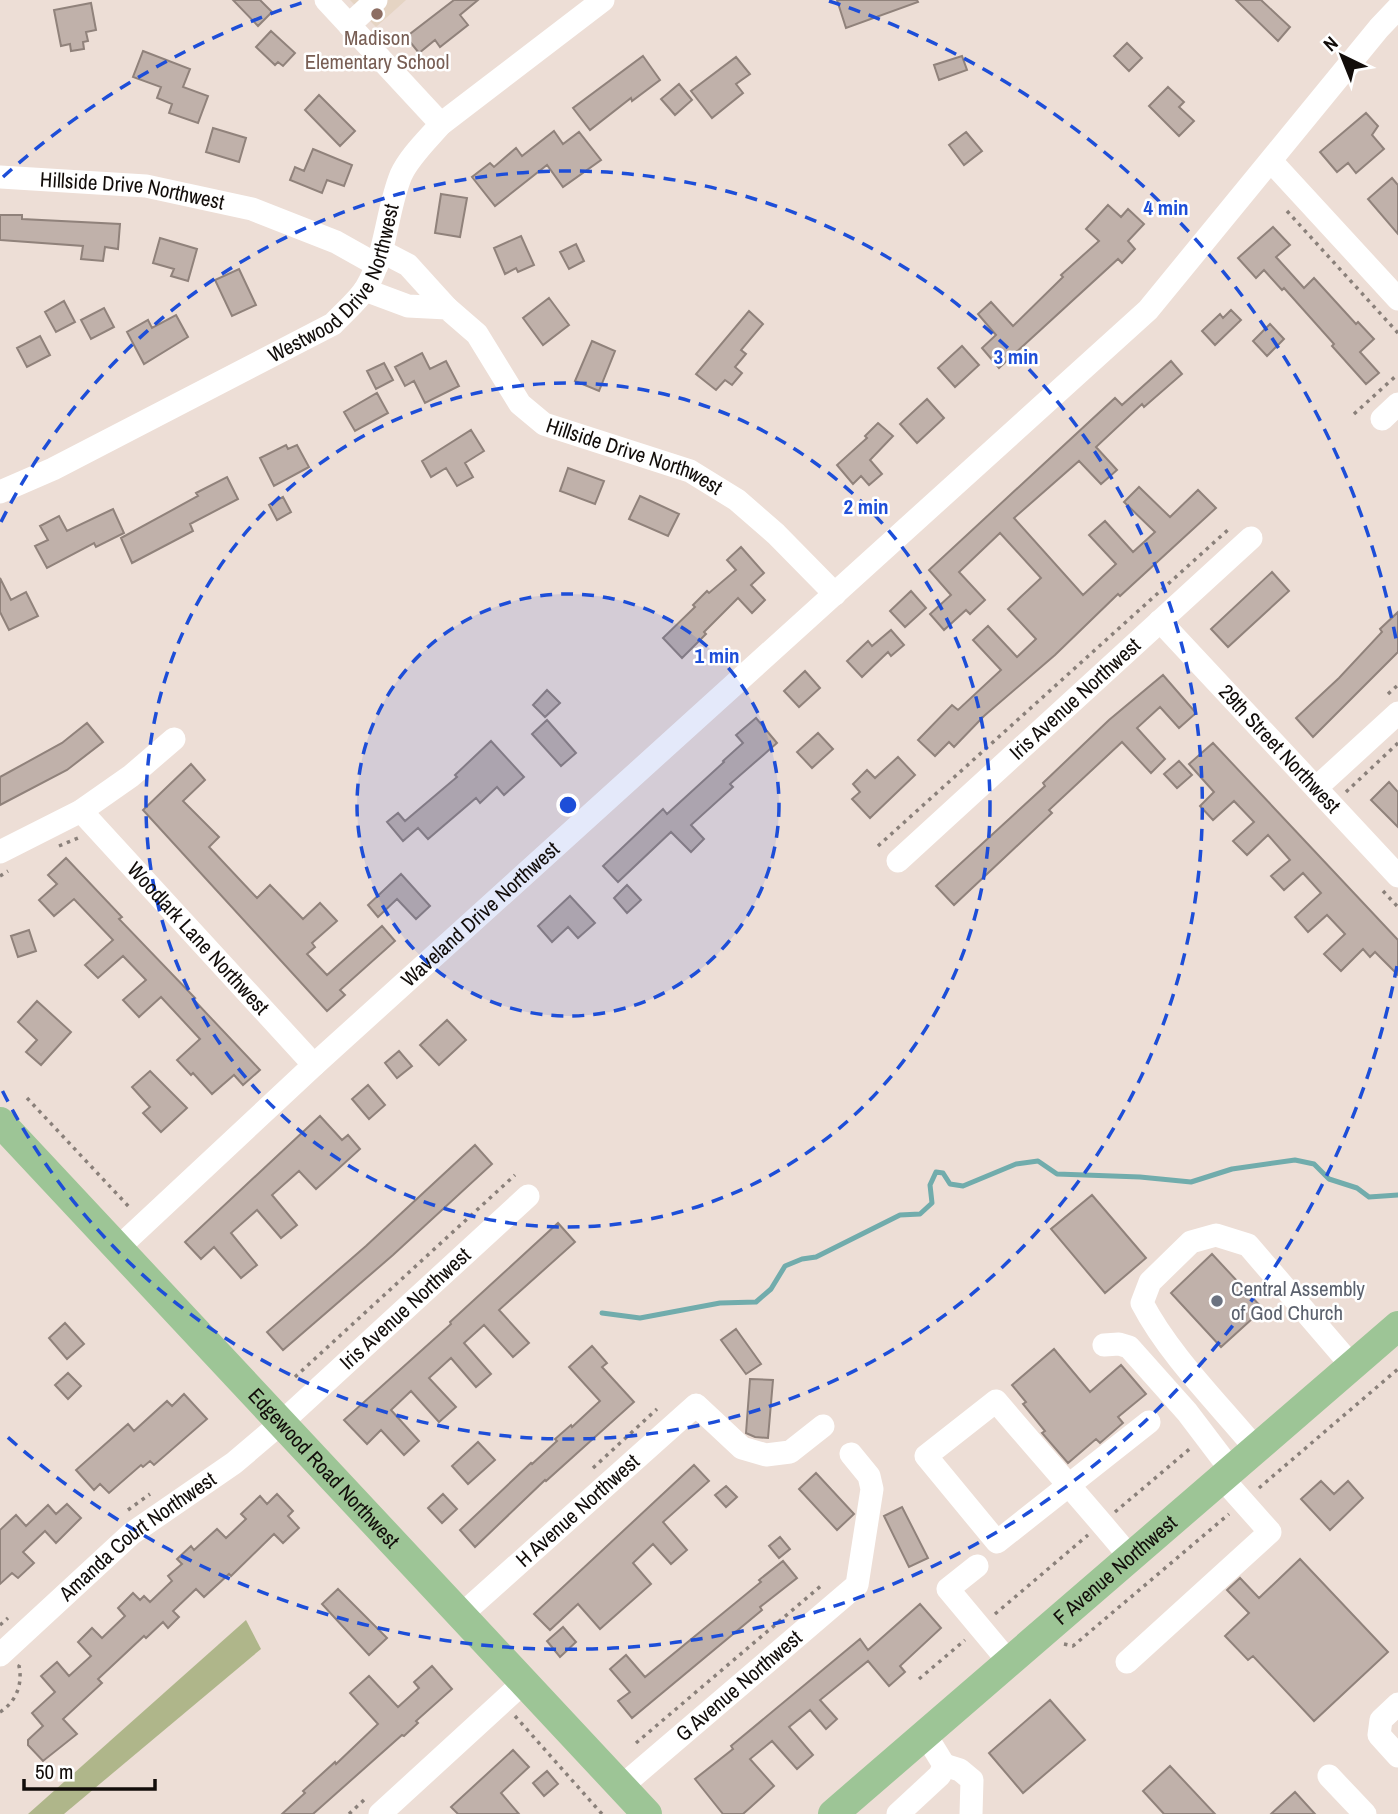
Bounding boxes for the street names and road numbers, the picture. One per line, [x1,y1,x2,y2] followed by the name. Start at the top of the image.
[39,164,227,217] street label: Hillside Drive Northwest
[263,200,406,369] street label: Westwood Drive Northwest
[543,411,728,502] street label: Hillside Drive Northwest
[1003,631,1147,766] street label: Iris Avenue Northwest
[1212,678,1347,820] street label: 29th Street Northwest
[395,835,566,993] street label: Waveland Drive Northwest
[121,855,276,1021] street label: Woodlark Lane Northwest
[333,1241,477,1376] street label: Iris Avenue Northwest
[242,1381,406,1555] street label: Edgewood Road Northwest
[509,1447,646,1573] street label: H Avenue Northwest
[52,1465,222,1608] street label: Amanda Court Northwest
[1047,1508,1183,1631] street label: F Avenue Northwest
[669,1623,808,1748] street label: G Avenue Northwest

